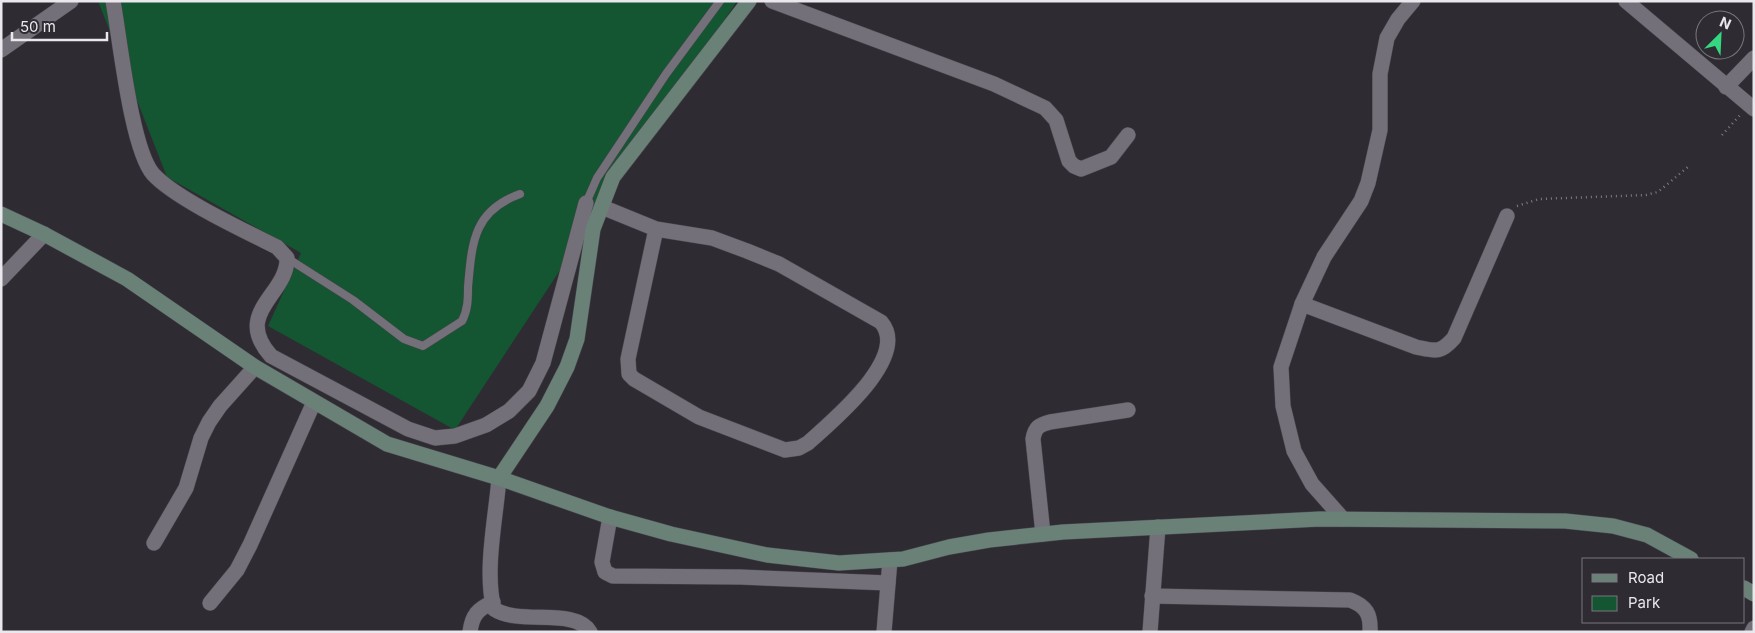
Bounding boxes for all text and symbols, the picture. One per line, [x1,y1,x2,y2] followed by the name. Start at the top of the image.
[12,10,108,42] scale bar
[1695,10,1745,60] north arrow
[1717,13,1734,33] text: N
[20,17,56,36] text: 50 m
[1582,558,1745,623] legend
[1628,568,1664,587] text: Road
[1628,593,1661,612] text: Park

